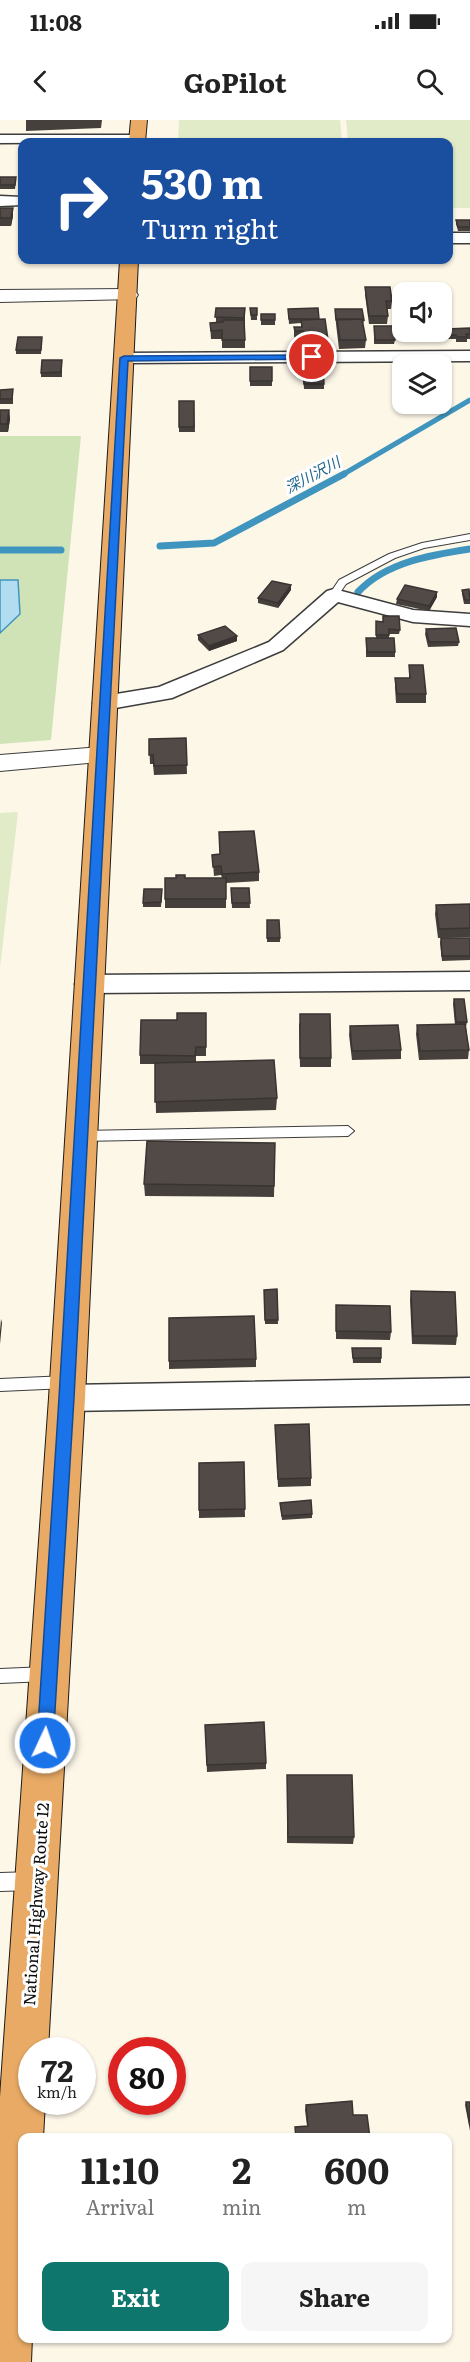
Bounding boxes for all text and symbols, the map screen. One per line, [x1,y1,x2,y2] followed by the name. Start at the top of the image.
[30,5,82,38] text: 11:08
[183,61,287,101] text: GoPilot
[24,65,57,98] icon: back
[413,65,446,98] icon: search
[141,150,263,212] text: 530 m
[42,162,120,240] icon: right
[141,207,278,247] text: Turn right
[392,282,452,414] map controls
[392,282,452,342] button: sound
[286,331,337,382] pin
[295,340,328,373] icon: arrive
[392,354,452,414] button: layers
[280,449,346,498] water label: 深川沢川
[13,1711,77,1775] position arrow
[16,1802,54,2006] street label: National Highway Route 12
[108,2037,186,2115] speed limit sign: 80
[41,2047,73,2091] text: 72
[37,2080,77,2103] text: km/h
[81,2142,159,2195] text: 11:10
[232,2142,251,2195] text: 2
[324,2142,389,2195] text: 600
[86,2191,154,2221] text: Arrival
[222,2191,261,2221] text: min
[347,2191,366,2221] text: m
[42,2262,229,2331] button: Exit
[241,2262,428,2331] button: Share

